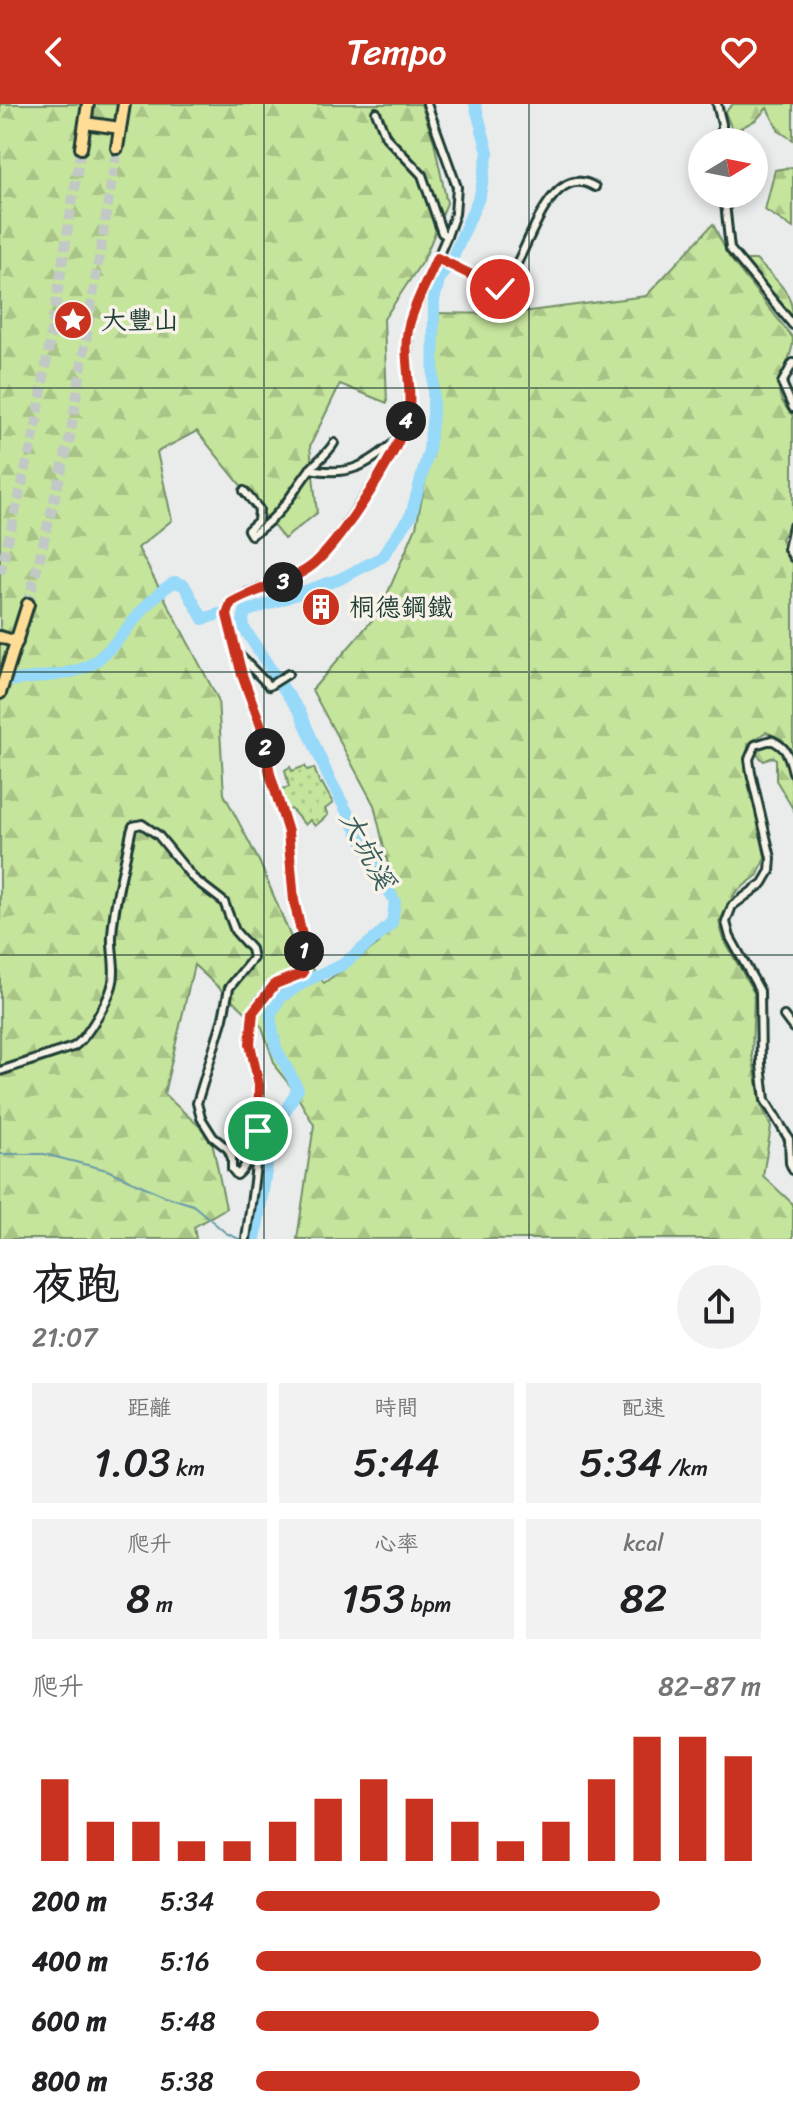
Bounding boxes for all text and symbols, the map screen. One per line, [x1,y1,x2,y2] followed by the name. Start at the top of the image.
[346,20,447,84] text: Tempo
[32,30,76,74] icon: back
[717,30,761,74] icon: heart
[688,128,768,208] north arrow
[688,128,768,208] map controls
[466,255,534,323] pin
[478,267,522,311] icon: check
[101,297,179,343] place label: 大豐山
[52,299,94,341] place icon: 大豐山
[386,401,426,441] pin: 4
[399,401,413,440] text: 4
[263,562,303,602] pin: 3
[277,562,289,601] text: 3
[349,584,453,630] place label: 桐德鋼鐵
[300,586,342,628] building icon: 桐德鋼鐵
[245,728,285,768] pin: 2
[259,728,271,767] text: 2
[326,802,410,901] water label: 大坑溪
[284,931,324,971] pin: 1
[299,931,309,970] text: 1
[224,1097,292,1165] pin
[236,1109,280,1153] icon: arrive
[32,1245,120,1323] text: 夜跑
[677,1265,761,1349] button: share
[32,1314,97,1360] text: 21:07
[127,1388,172,1427] text: 距離
[374,1388,419,1427] text: 時間
[621,1388,666,1427] text: 配速
[94,1427,171,1498] text: 1.03
[353,1427,440,1498] text: 5:44
[579,1427,663,1498] text: 5:34
[171,1449,205,1488] text: km
[663,1449,708,1488] text: /km
[127,1524,172,1563] text: 爬升
[374,1524,419,1563] text: 心率
[624,1524,663,1563] text: kcal
[126,1563,150,1634] text: 8
[342,1563,405,1634] text: 153
[620,1563,667,1634] text: 82
[150,1585,173,1624] text: m
[405,1585,451,1624] text: bpm
[32,1663,84,1709] text: 爬升
[658,1663,761,1709] text: 82–87 m
[32,1878,107,1924] text: 200 m
[160,1878,214,1924] text: 5:34
[32,1938,108,1984] text: 400 m
[160,1938,210,1984] text: 5:16
[32,1998,106,2044] text: 600 m
[160,1998,216,2044] text: 5:48
[32,2058,107,2104] text: 800 m
[160,2058,214,2104] text: 5:38

